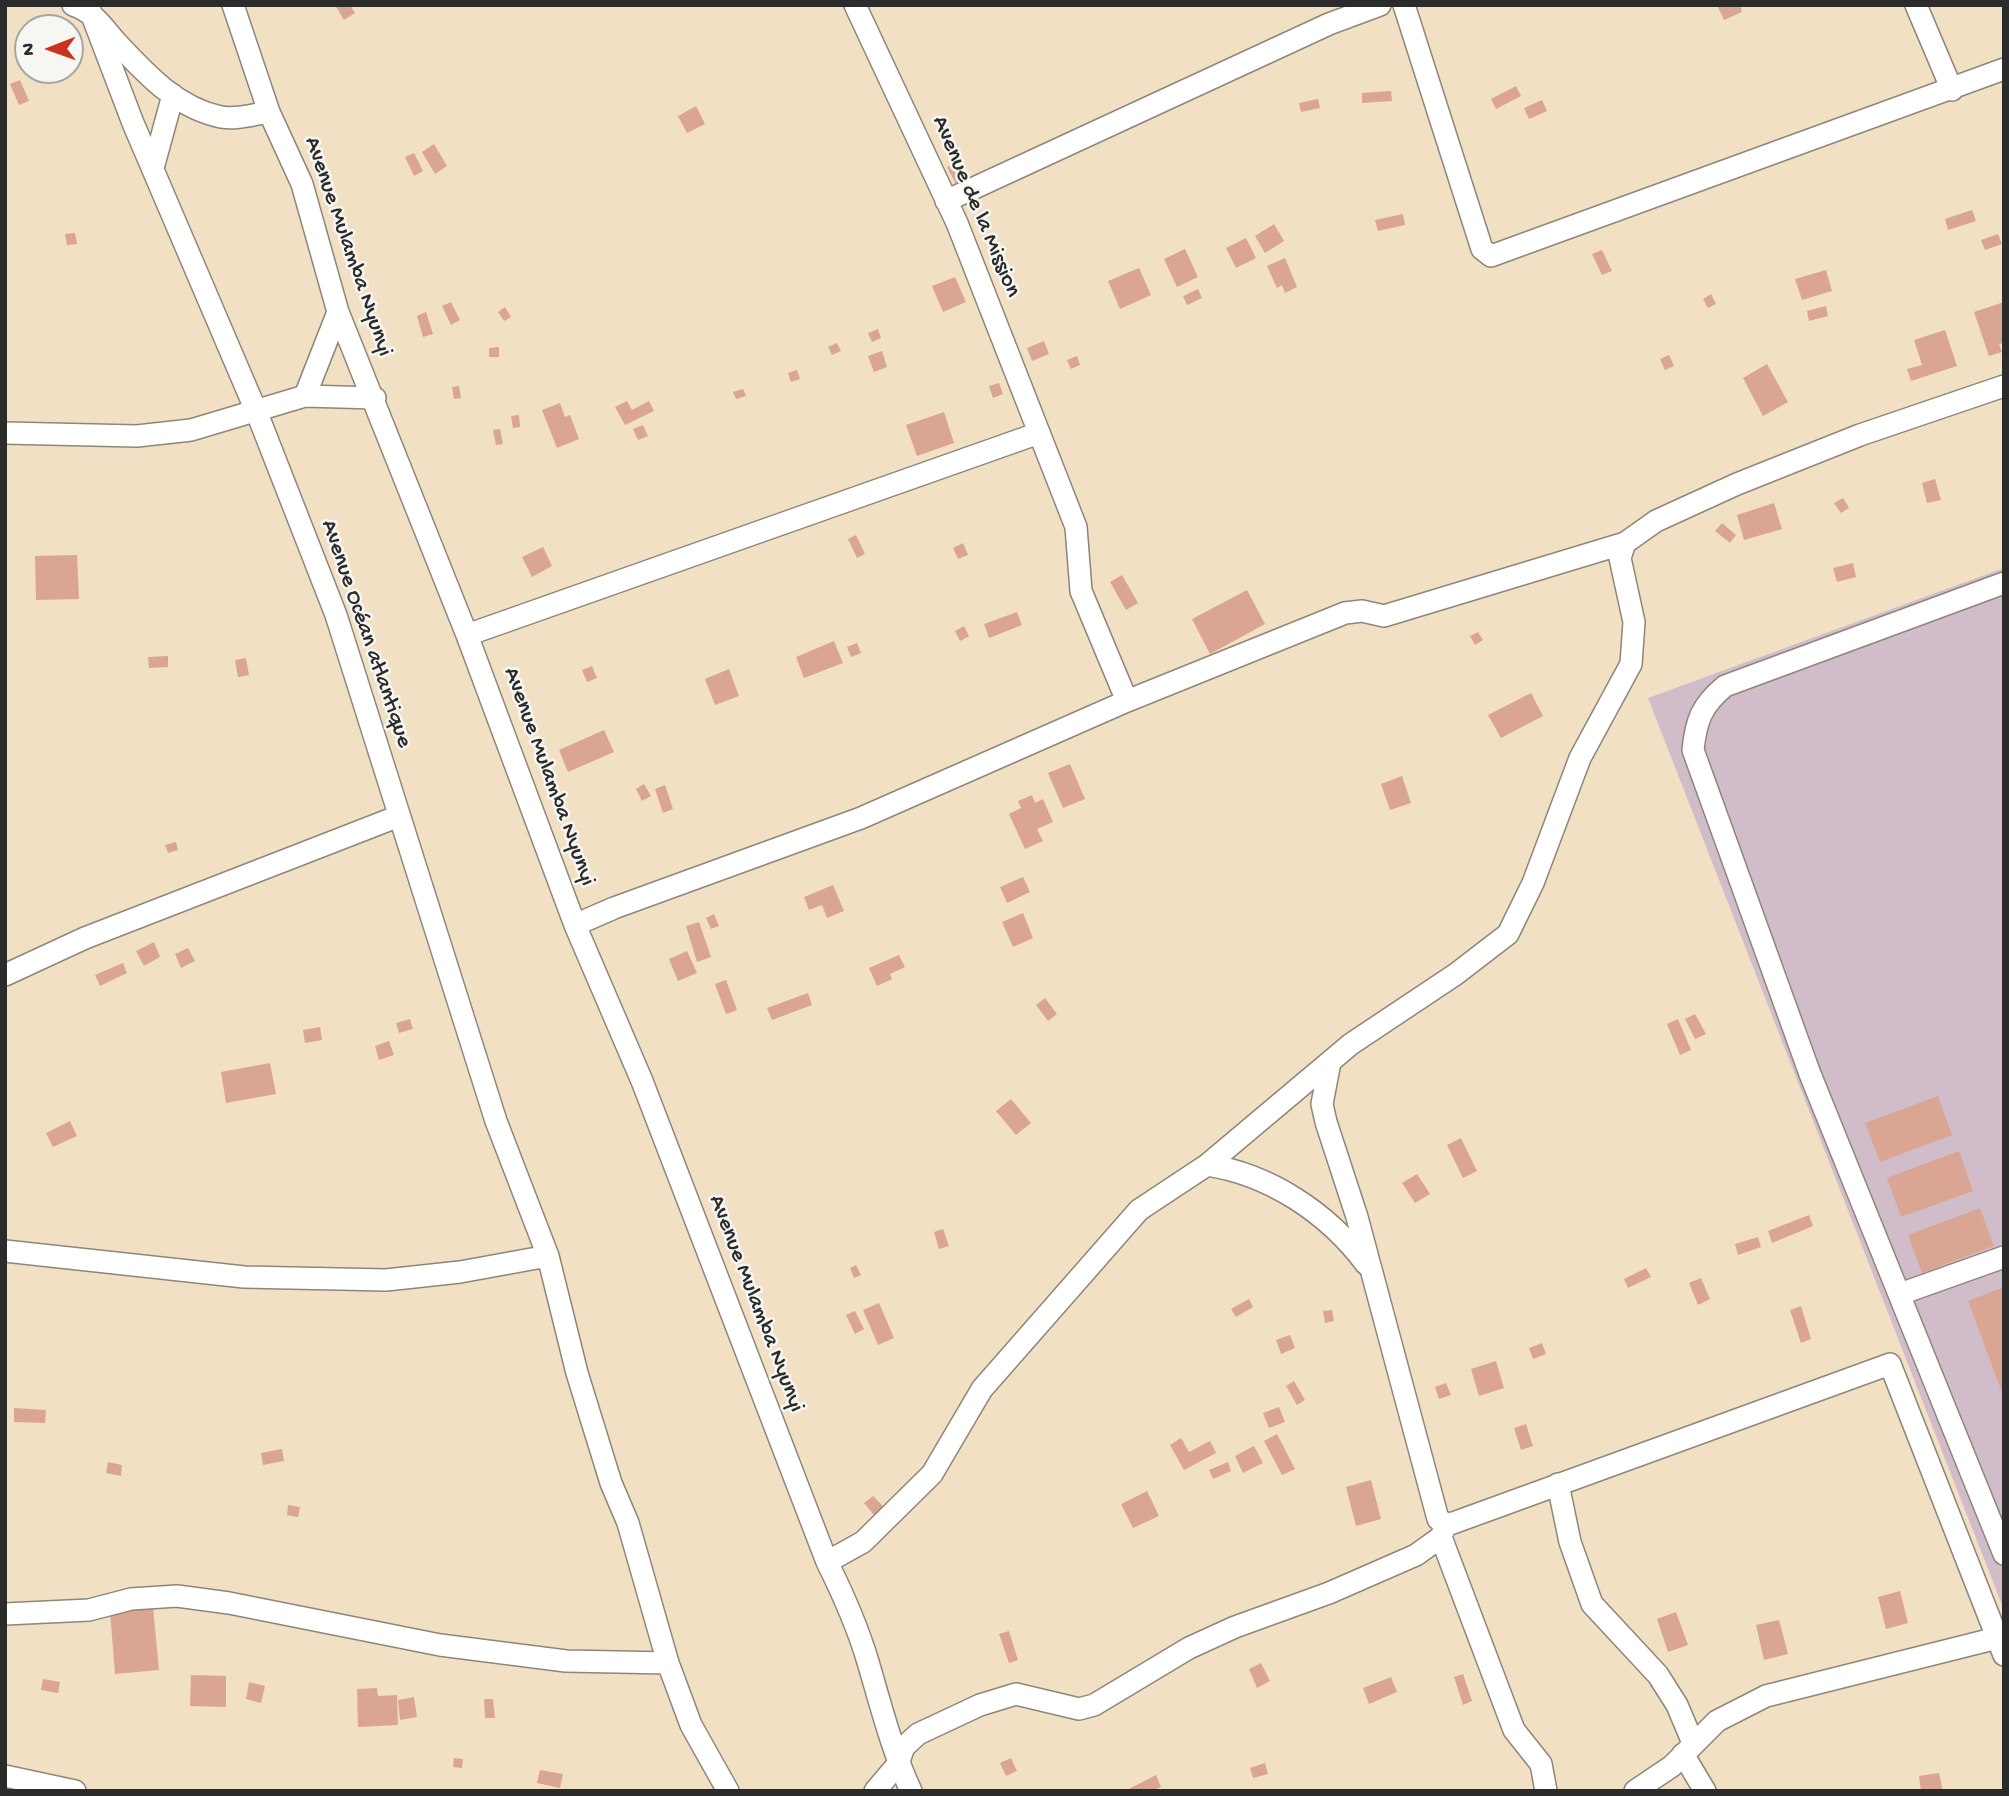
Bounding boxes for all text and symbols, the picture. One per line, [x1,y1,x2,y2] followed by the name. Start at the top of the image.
[14,14,84,84] north arrow
[18,43,41,56] text: N
[924,112,1026,302] street label: Avenue de la Mission
[296,134,398,360] street label: Avenue Mulamba Nyunyi
[313,517,417,751] street label: Avenue Océan atlantique
[496,664,600,890] street label: Avenue Mulamba Nyunyi
[701,1192,809,1416] street label: Avenue Mulamba Nyunyi

